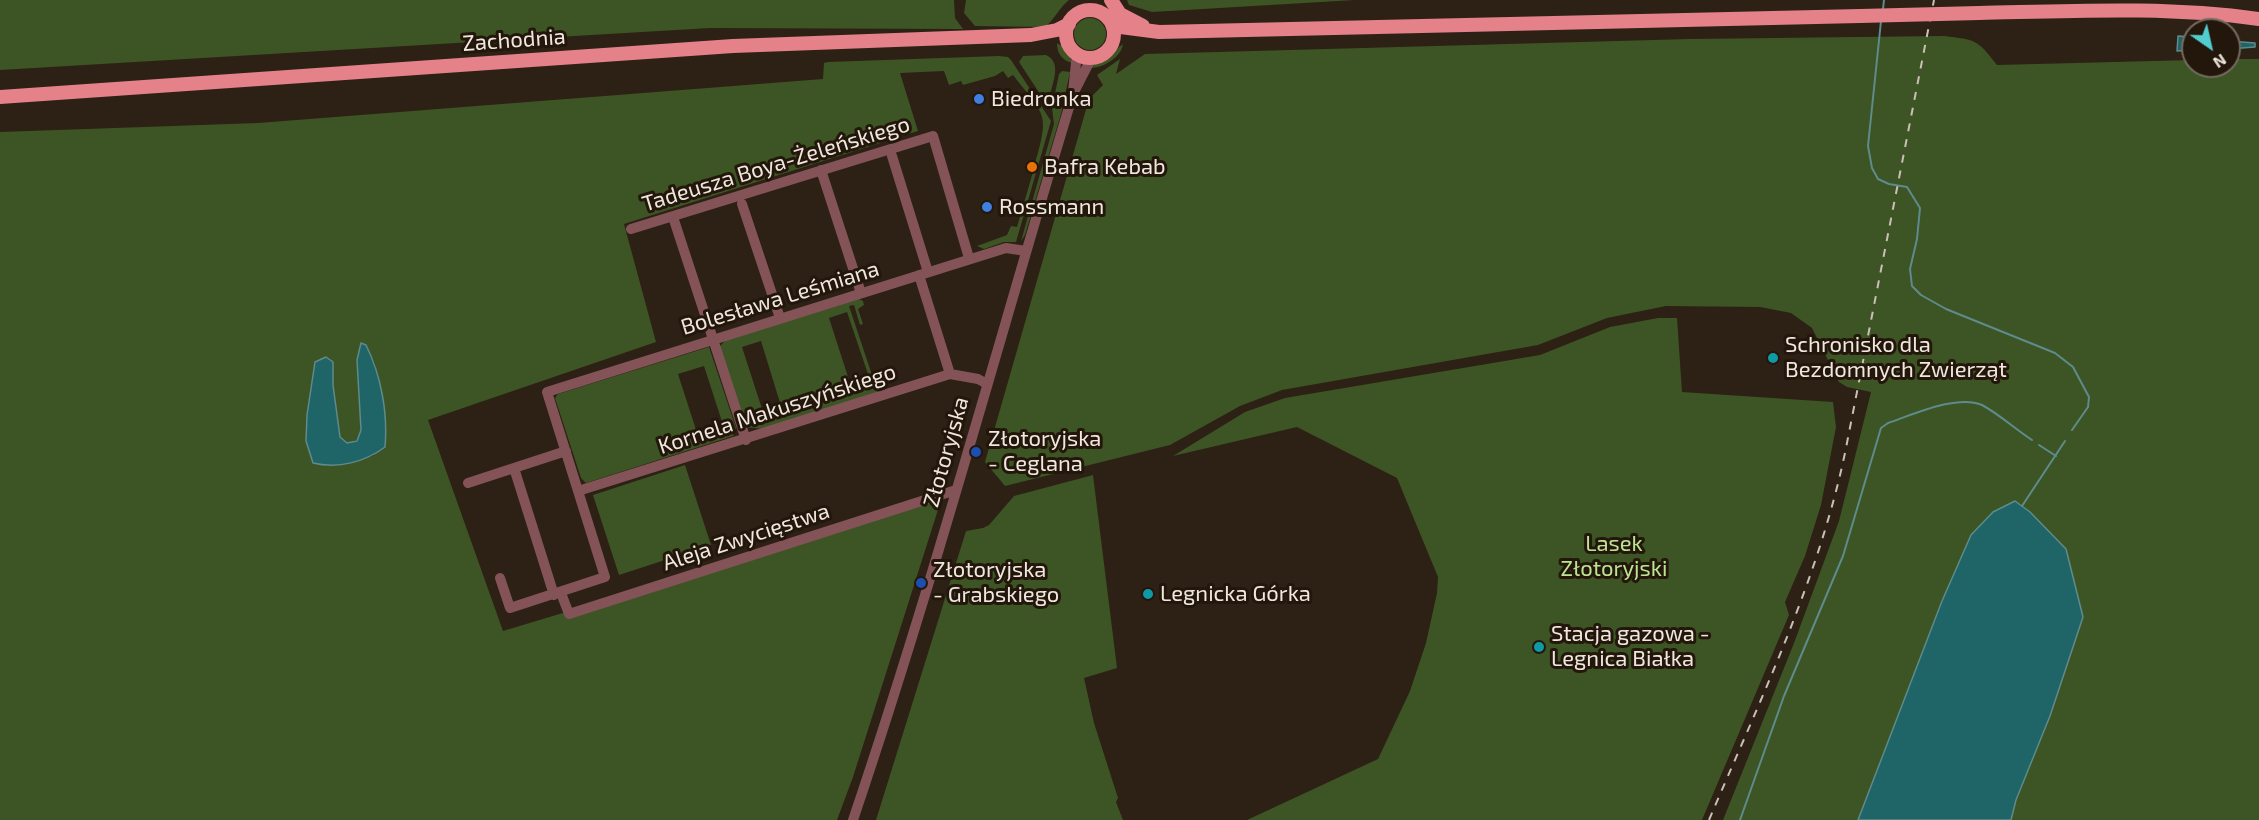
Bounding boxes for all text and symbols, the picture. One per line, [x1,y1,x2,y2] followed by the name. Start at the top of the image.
[2181,18,2241,78] north arrow
[461,23,567,57] street label: Zachodnia
[2210,51,2230,73] text: N
[991,86,1092,112] place label: Biedronka
[972,92,986,106] marker: Biedronka
[639,111,913,217] street label: Tadeusza Boya-Żeleńskiego
[1044,154,1166,180] place label: Bafra Kebab
[1025,160,1039,174] marker: Bafra Kebab
[999,194,1104,220] place label: Rossmann
[980,200,994,214] marker: Rossmann
[678,255,882,341] street label: Bolesława Leśmiana
[1785,332,2007,384] place label: Schronisko dla Bezdomnych Zwierząt
[1766,351,1780,365] marker: Schronisko dla Bezdomnych Zwierząt
[655,358,899,460] street label: Kornela Makuszyńskiego
[918,394,974,510] street label: Złotoryjska
[988,426,1101,478] place label: Złotoryjska - Ceglana
[969,445,983,459] marker: Złotoryjska - Ceglana
[659,498,833,576] street label: Aleja Zwycięstwa
[1561,531,1667,582] park label: Lasek Złotoryjski
[933,557,1059,608] place label: Złotoryjska - Grabskiego
[914,576,928,590] marker: Złotoryjska - Grabskiego
[1160,581,1311,607] place label: Legnicka Górka
[1141,587,1155,601] marker: Legnicka Górka
[1551,621,1710,672] place label: Stacja gazowa - Legnica Białka
[1532,640,1546,654] marker: Stacja gazowa - Legnica Białka

